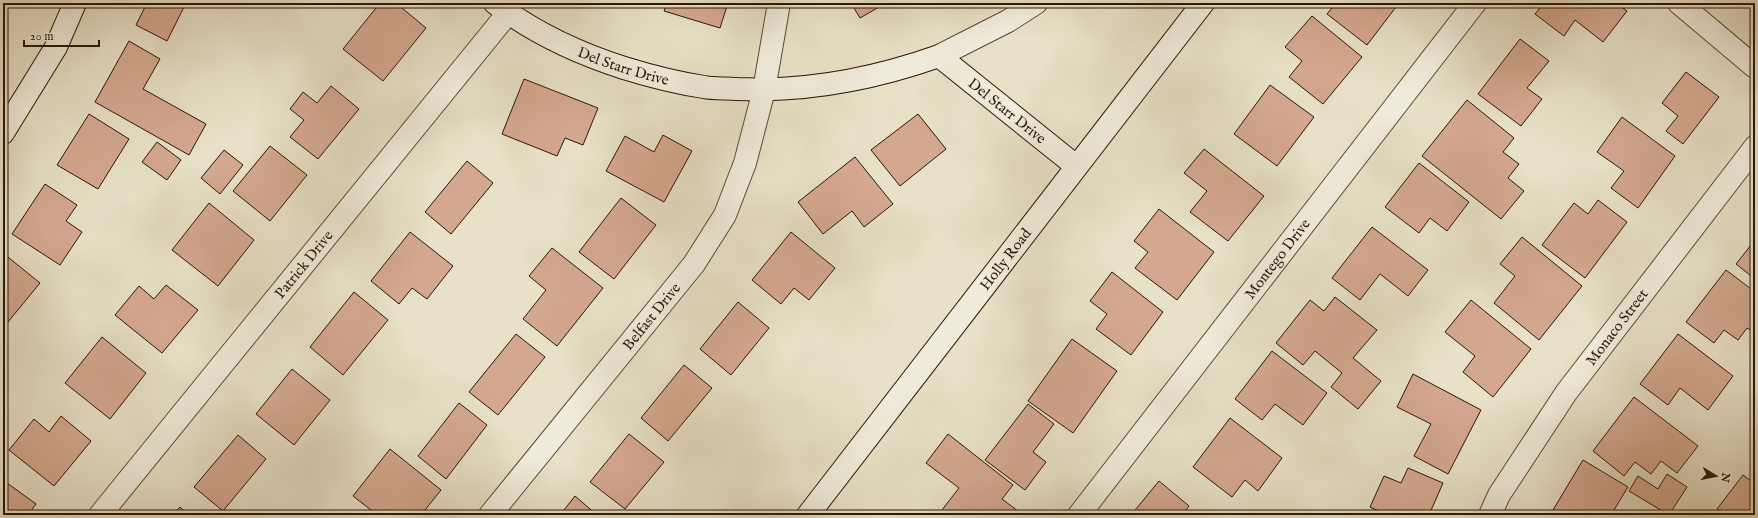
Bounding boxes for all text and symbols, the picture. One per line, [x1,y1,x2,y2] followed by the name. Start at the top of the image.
[24,22,99,48] scale bar
[30,29,53,44] text: 20 m
[575,42,671,89] street label: Del Starr Drive
[964,74,1050,148] street label: Del Starr Drive
[1240,215,1314,303] street label: Montego Drive
[975,224,1036,294] street label: Holly Road
[270,226,337,302] street label: Patrick Drive
[618,279,685,354] street label: Belfast Drive
[1581,285,1652,369] street label: Monaco Street
[1696,456,1736,496] north arrow
[1717,471,1733,484] text: N

